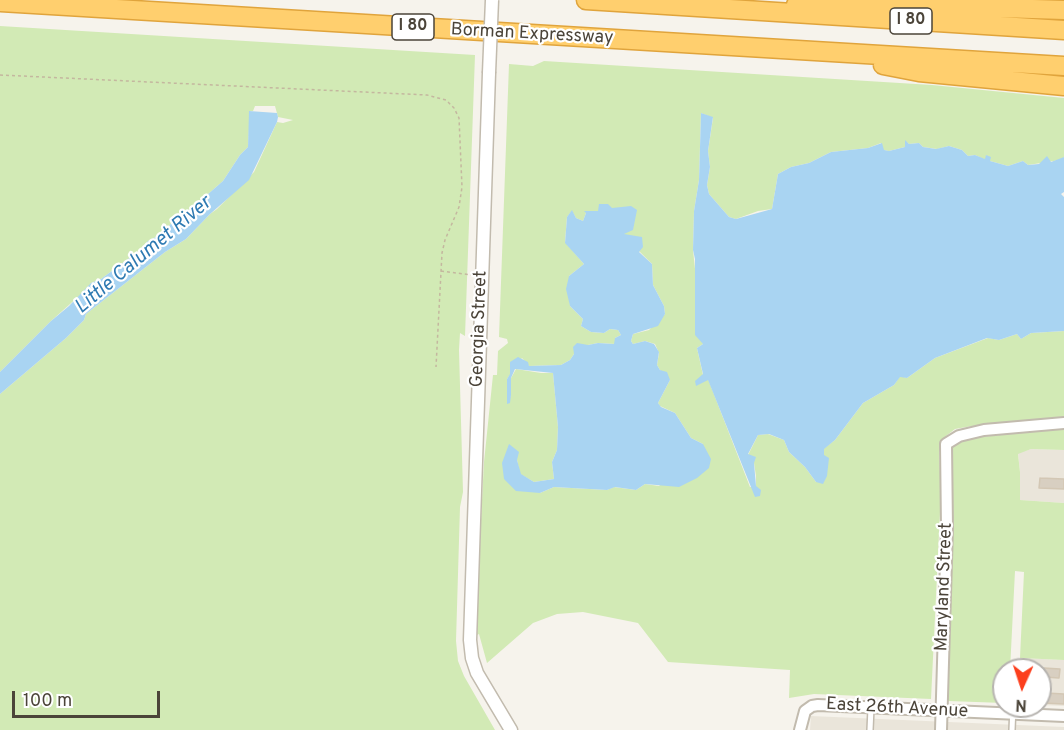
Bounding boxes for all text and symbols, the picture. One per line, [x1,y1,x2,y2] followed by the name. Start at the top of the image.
[890,8,932,34] road number: I 80
[392,14,434,40] road number: I 80
[450,20,614,50] street label: Borman Expressway
[71,192,217,320] water label: Little Calumet River
[467,270,493,388] street label: Georgia Street
[932,522,958,652] street label: Maryland Street
[992,658,1052,718] north arrow
[15,679,164,717] scale bar
[23,690,72,713] text: 100 m
[825,694,969,724] street label: East 26th Avenue
[1015,694,1027,714] text: N

